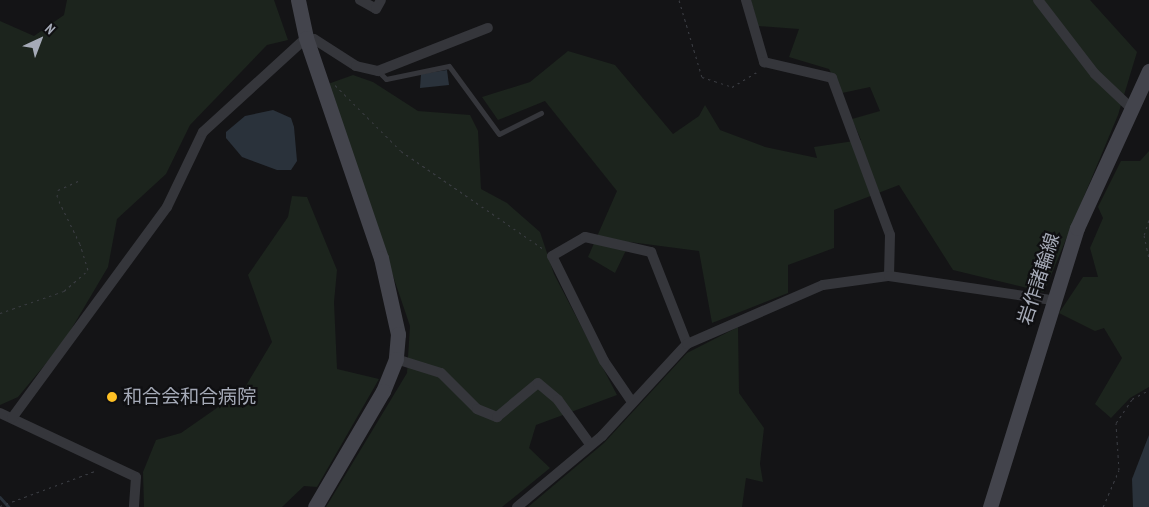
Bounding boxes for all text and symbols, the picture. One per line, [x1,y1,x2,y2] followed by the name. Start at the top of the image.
[15,15,65,65] north arrow
[41,20,59,38] text: N
[1013,230,1065,328] street label: 岩作諸輪線
[123,386,256,408] place label: 和合会和合病院
[105,390,119,404] marker: 和合会和合病院

